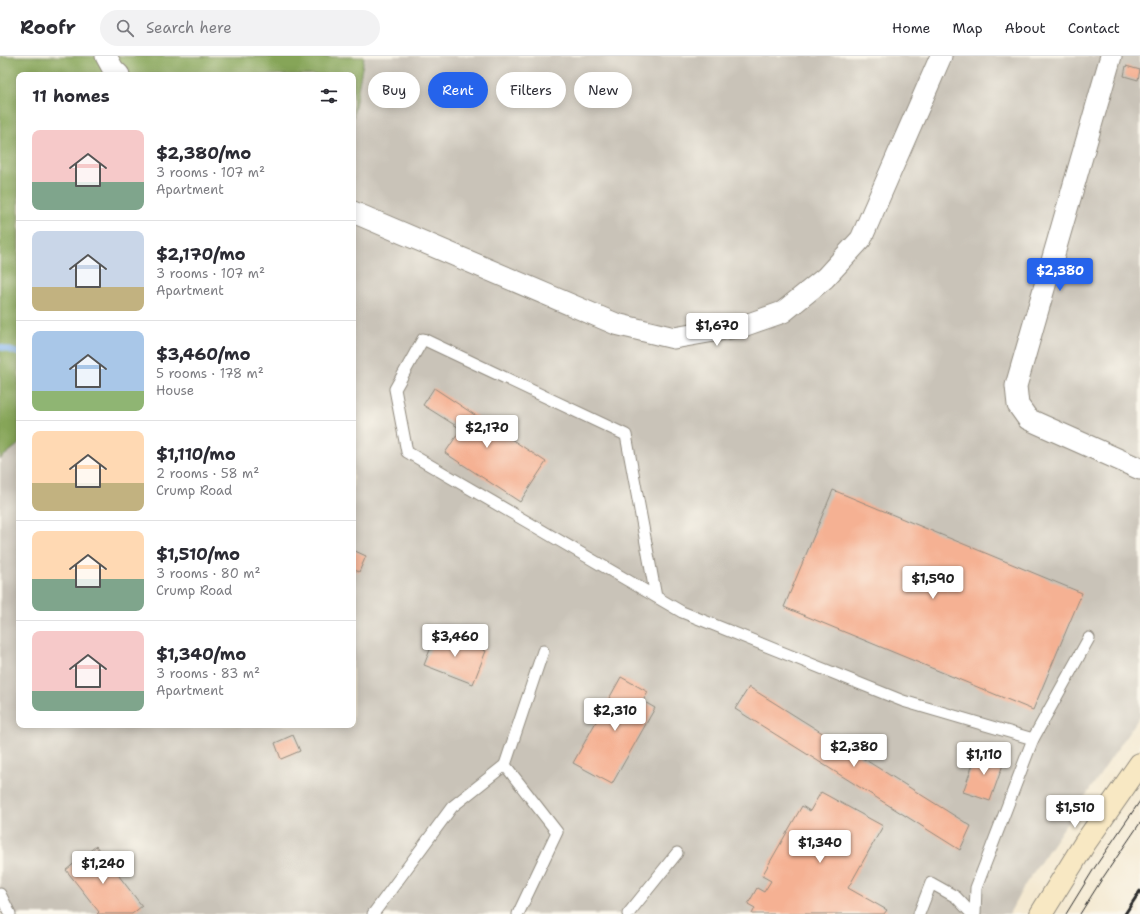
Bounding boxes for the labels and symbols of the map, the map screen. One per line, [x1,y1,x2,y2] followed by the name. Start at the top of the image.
[1027,258,1093,292] pin: $2,380
[684,313,750,347] pin: $1,670
[454,415,520,449] pin: $2,170
[900,566,966,600] pin: $1,590
[422,624,488,658] pin: $3,460
[582,698,648,732] pin: $2,310
[821,734,887,768] pin: $2,380
[951,742,1017,776] pin: $1,110
[1042,795,1108,829] pin: $1,510
[787,830,853,864] pin: $1,340
[70,851,136,885] pin: $1,240

